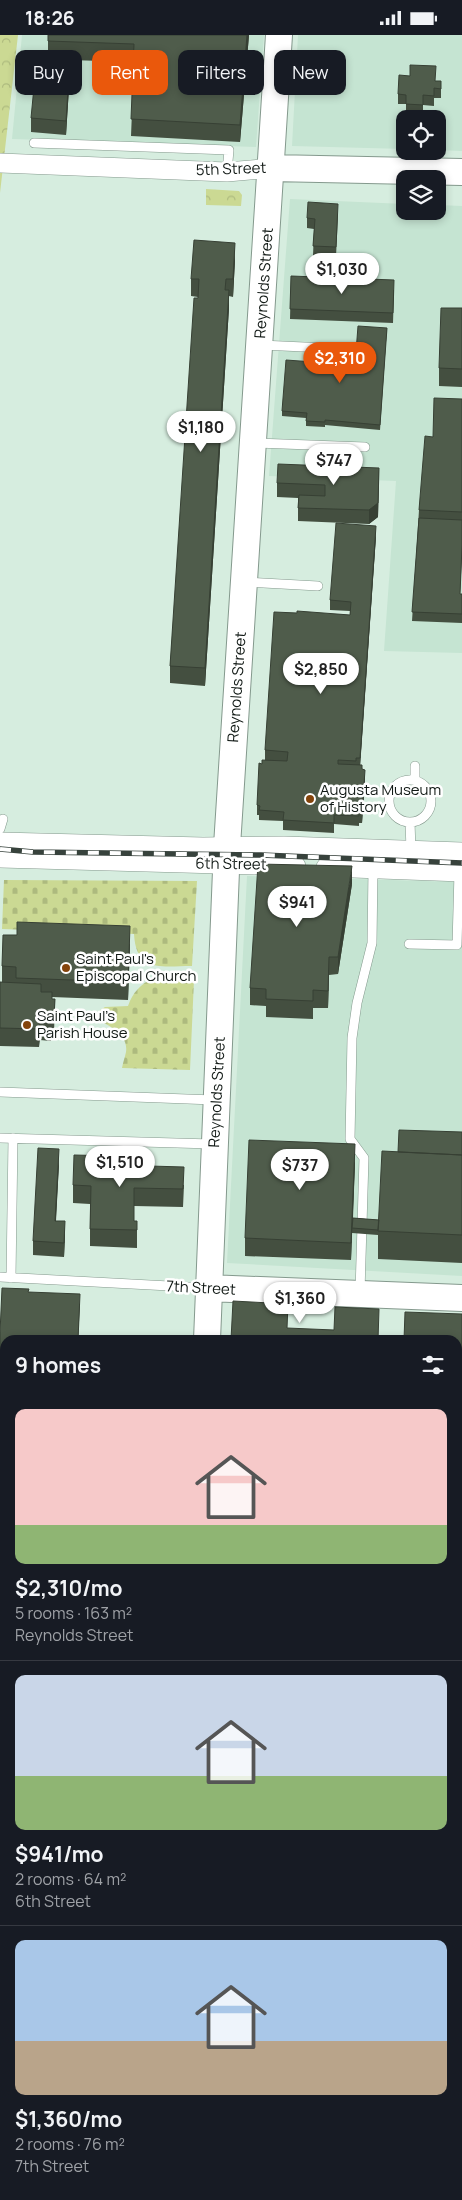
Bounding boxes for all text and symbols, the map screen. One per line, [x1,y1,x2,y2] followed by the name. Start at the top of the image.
[25,5,75,31] text: 18:26
[15,50,82,95] chip: Buy
[92,50,168,95] chip: Rent
[178,50,264,95] chip: Filters
[274,50,346,95] chip: New
[396,110,446,220] map controls
[396,110,446,160] button: locate
[195,157,267,180] street label: 5th Street
[396,170,446,220] button: layers
[249,227,278,339] street label: Reynolds Street
[301,253,383,295] pin: $1,030
[316,258,368,280] text: $1,030
[299,341,381,384] pin: $2,310
[314,347,366,369] text: $2,310
[160,411,242,453] pin: $1,180
[178,416,224,438] text: $1,180
[304,443,364,486] pin: $747
[316,449,352,471] text: $747
[222,631,251,743] street label: Reynolds Street
[280,653,362,695] pin: $2,850
[294,658,348,680] text: $2,850
[320,779,441,817] place label: Augusta Museum of History
[304,793,316,805] marker: Augusta Museum of History
[195,852,267,875] street label: 6th Street
[267,885,327,928] pin: $941
[279,891,315,913] text: $941
[76,948,197,986] place label: Saint Paul's Episcopal Church
[60,962,72,974] marker: Saint Paul's Episcopal Church
[37,1005,128,1043] place label: Saint Paul’s Parish House
[21,1019,33,1031] marker: Saint Paul’s Parish House
[203,1036,230,1148] street label: Reynolds Street
[79,1145,161,1188] pin: $1,510
[270,1149,330,1191] pin: $737
[96,1151,144,1173] text: $1,510
[282,1154,318,1176] text: $737
[166,1275,236,1300] street label: 7th Street
[259,1281,341,1324] pin: $1,360
[274,1287,326,1309] text: $1,360
[15,1351,101,1379] text: 9 homes
[419,1351,447,1379] icon: filters
[186,1442,276,1532] icon: home
[15,1574,122,1602] text: $2,310/mo
[15,1602,132,1624] text: 5 rooms · 163 m²
[15,1624,133,1646] text: Reynolds Street
[186,1707,276,1797] icon: home
[15,1840,103,1868] text: $941/mo
[15,1868,126,1890] text: 2 rooms · 64 m²
[15,1890,91,1912] text: 6th Street
[186,1972,276,2062] icon: home
[15,2105,122,2133] text: $1,360/mo
[15,2133,125,2155] text: 2 rooms · 76 m²
[15,2155,89,2177] text: 7th Street

